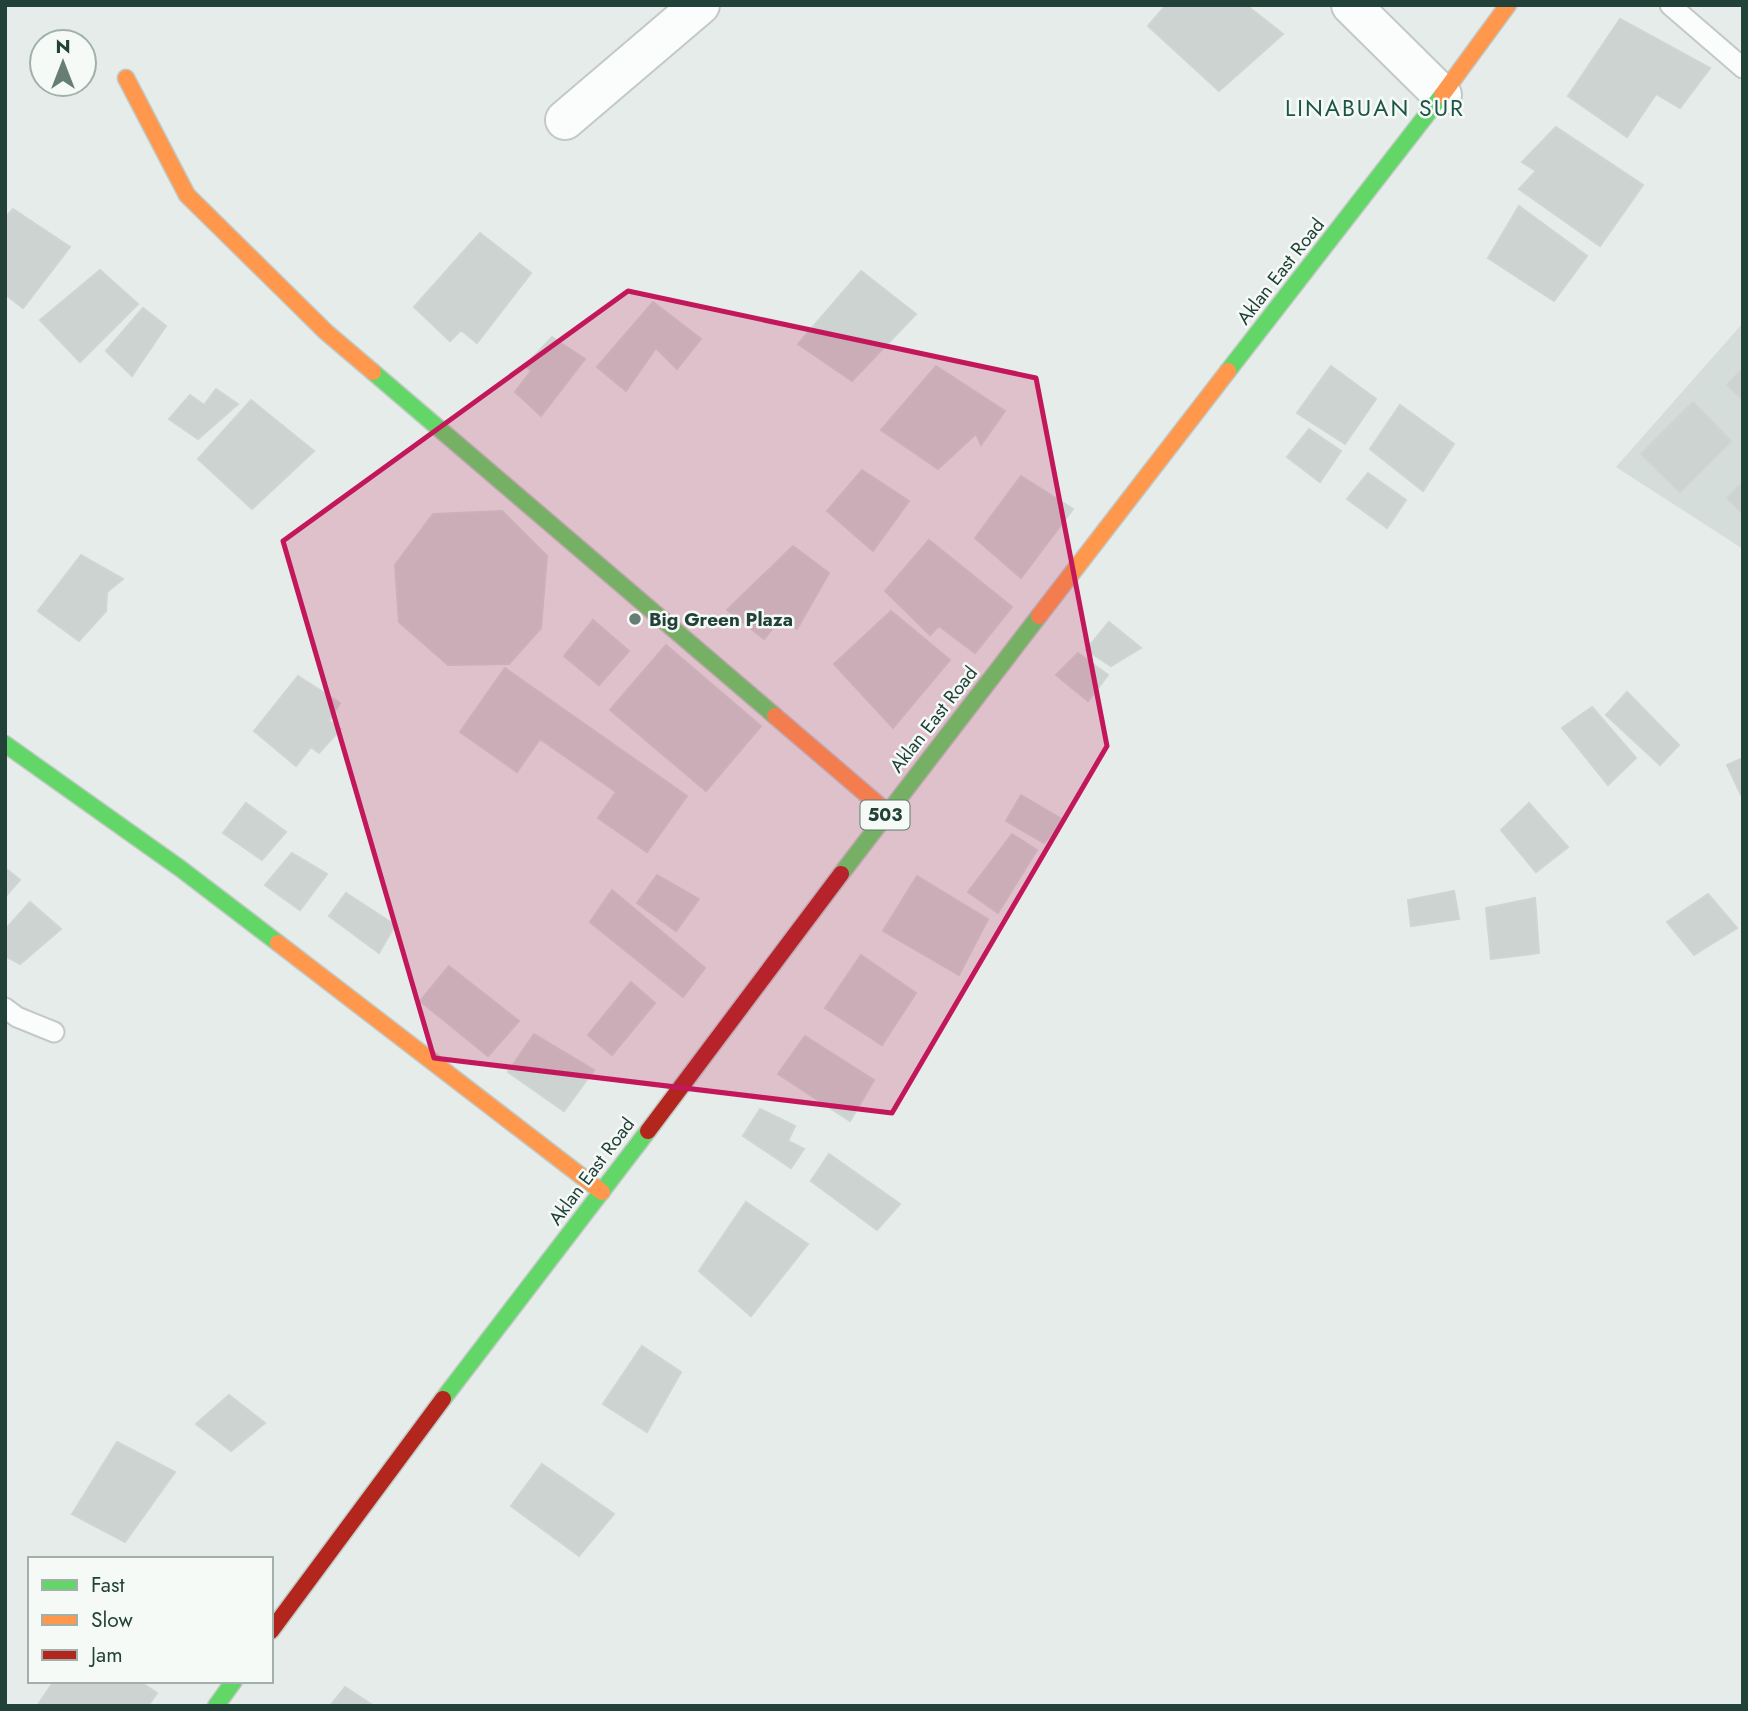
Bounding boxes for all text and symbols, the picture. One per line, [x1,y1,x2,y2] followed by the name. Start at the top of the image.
[28,28,98,98] north arrow
[55,33,71,60] text: N
[1285,91,1465,125] district label: LINABUAN SUR
[1230,212,1331,330] street label: Aklan East Road
[649,606,793,633] place label: Big Green Plaza
[627,611,643,627] marker: Big Green Plaza
[883,660,984,778] street label: Aklan East Road
[860,800,910,830] road number: 503
[542,1112,641,1231] street label: Aklan East Road
[28,1557,273,1683] legend
[91,1570,124,1600] text: Fast
[91,1605,133,1635] text: Slow
[88,1640,123,1670] text: Jam

